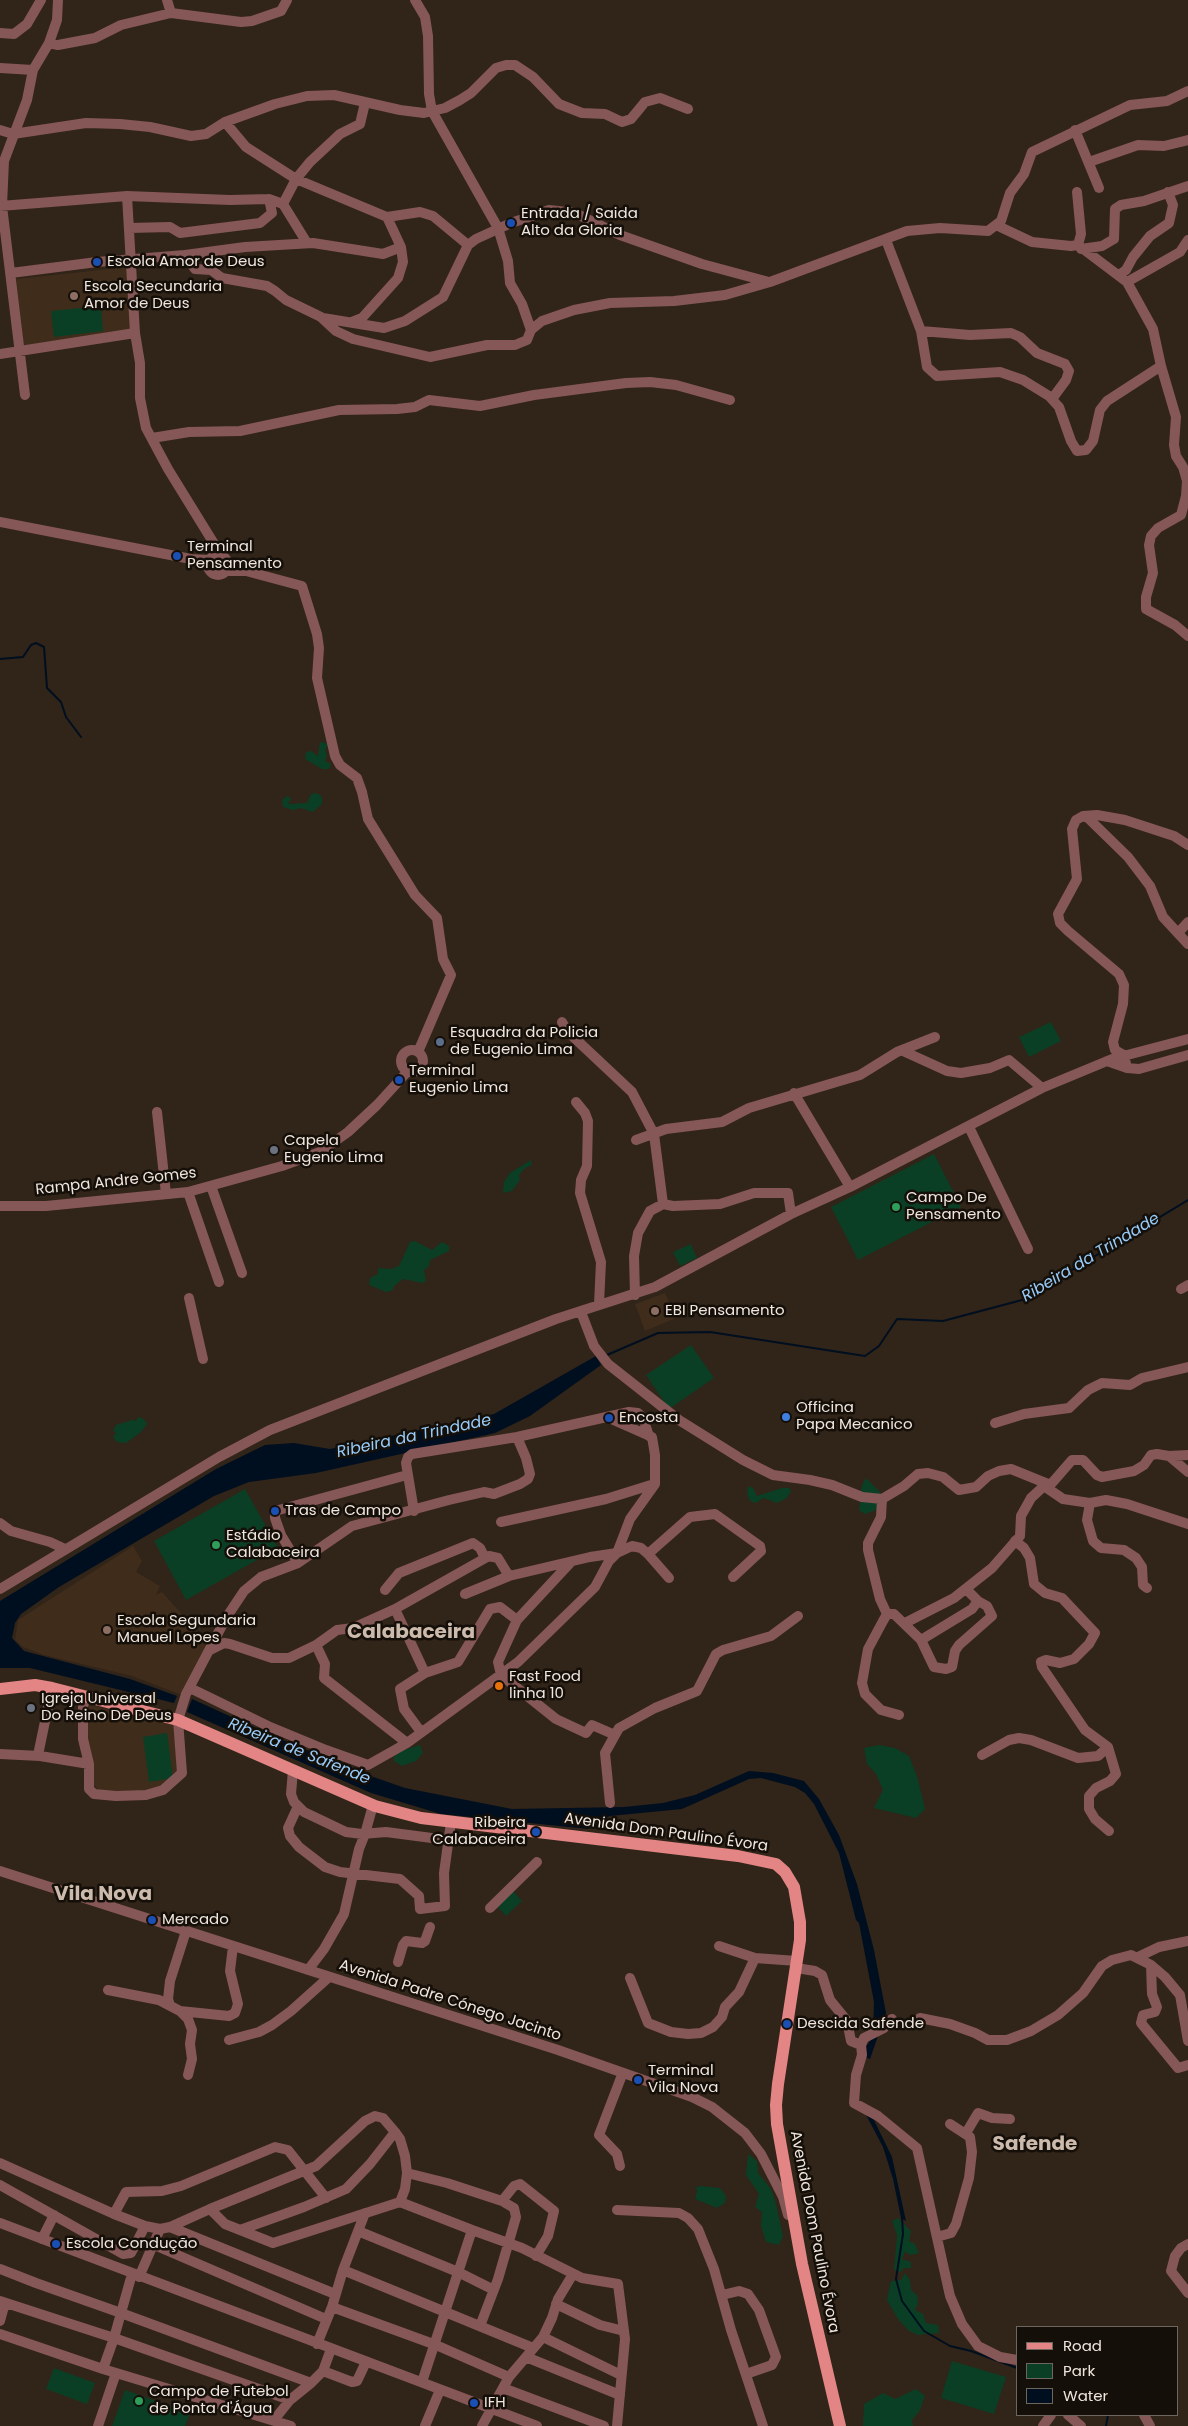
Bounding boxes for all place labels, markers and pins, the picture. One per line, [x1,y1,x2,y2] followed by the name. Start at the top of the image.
[521,205,638,240] place label: Entrada / Saida Alto da Gloria
[505,217,517,229] marker: Entrada / Saida Alto da Gloria
[107,253,265,271] place label: Escola Amor de Deus
[91,256,103,268] marker: Escola Amor de Deus
[84,278,222,313] place label: Escola Secundaria Amor de Deus
[68,290,80,302] marker: Escola Secundaria Amor de Deus
[187,538,282,573] place label: Terminal Pensamento
[171,550,183,562] marker: Terminal Pensamento
[450,1024,598,1059] place label: Esquadra da Policia de Eugenio Lima
[434,1036,446,1048] marker: Esquadra da Policia de Eugenio Lima
[409,1062,508,1097] place label: Terminal Eugenio Lima
[393,1074,405,1086] marker: Terminal Eugenio Lima
[284,1132,383,1167] place label: Capela Eugenio Lima
[268,1144,280,1156] marker: Capela Eugenio Lima
[906,1189,1001,1224] place label: Campo De Pensamento
[890,1201,902,1213] marker: Campo De Pensamento
[665,1302,785,1320] place label: EBI Pensamento
[649,1305,661,1317] marker: EBI Pensamento
[796,1399,913,1434] place label: Officina Papa Mecanico
[619,1409,678,1427] place label: Encosta
[780,1411,792,1423] marker: Officina Papa Mecanico
[603,1412,615,1424] marker: Encosta
[285,1502,401,1520] place label: Tras de Campo
[269,1505,281,1517] marker: Tras de Campo
[226,1527,320,1562] place label: Estádio Calabaceira
[210,1539,222,1551] marker: Estádio Calabaceira
[117,1612,256,1647] place label: Escola Segundaria Manuel Lopes
[101,1624,113,1636] marker: Escola Segundaria Manuel Lopes
[509,1668,581,1703] place label: Fast Food linha 10
[493,1680,505,1692] marker: Fast Food linha 10
[41,1690,172,1725] place label: Igreja Universal Do Reino De Deus
[25,1702,37,1714] marker: Igreja Universal Do Reino De Deus
[432,1814,526,1849] place label: Ribeira Calabaceira
[530,1826,542,1838] marker: Ribeira Calabaceira
[162,1911,229,1929] place label: Mercado
[146,1914,158,1926] marker: Mercado
[797,2015,924,2033] place label: Descida Safende
[781,2018,793,2030] marker: Descida Safende
[648,2062,718,2097] place label: Terminal Vila Nova
[632,2074,644,2086] marker: Terminal Vila Nova
[66,2235,197,2253] place label: Escola Condução
[50,2238,62,2250] marker: Escola Condução
[149,2383,289,2418] place label: Campo de Futebol de Ponta d'Água
[484,2394,506,2412] place label: IFH
[133,2395,145,2407] marker: Campo de Futebol de Ponta d'Água
[468,2397,480,2409] marker: IFH

